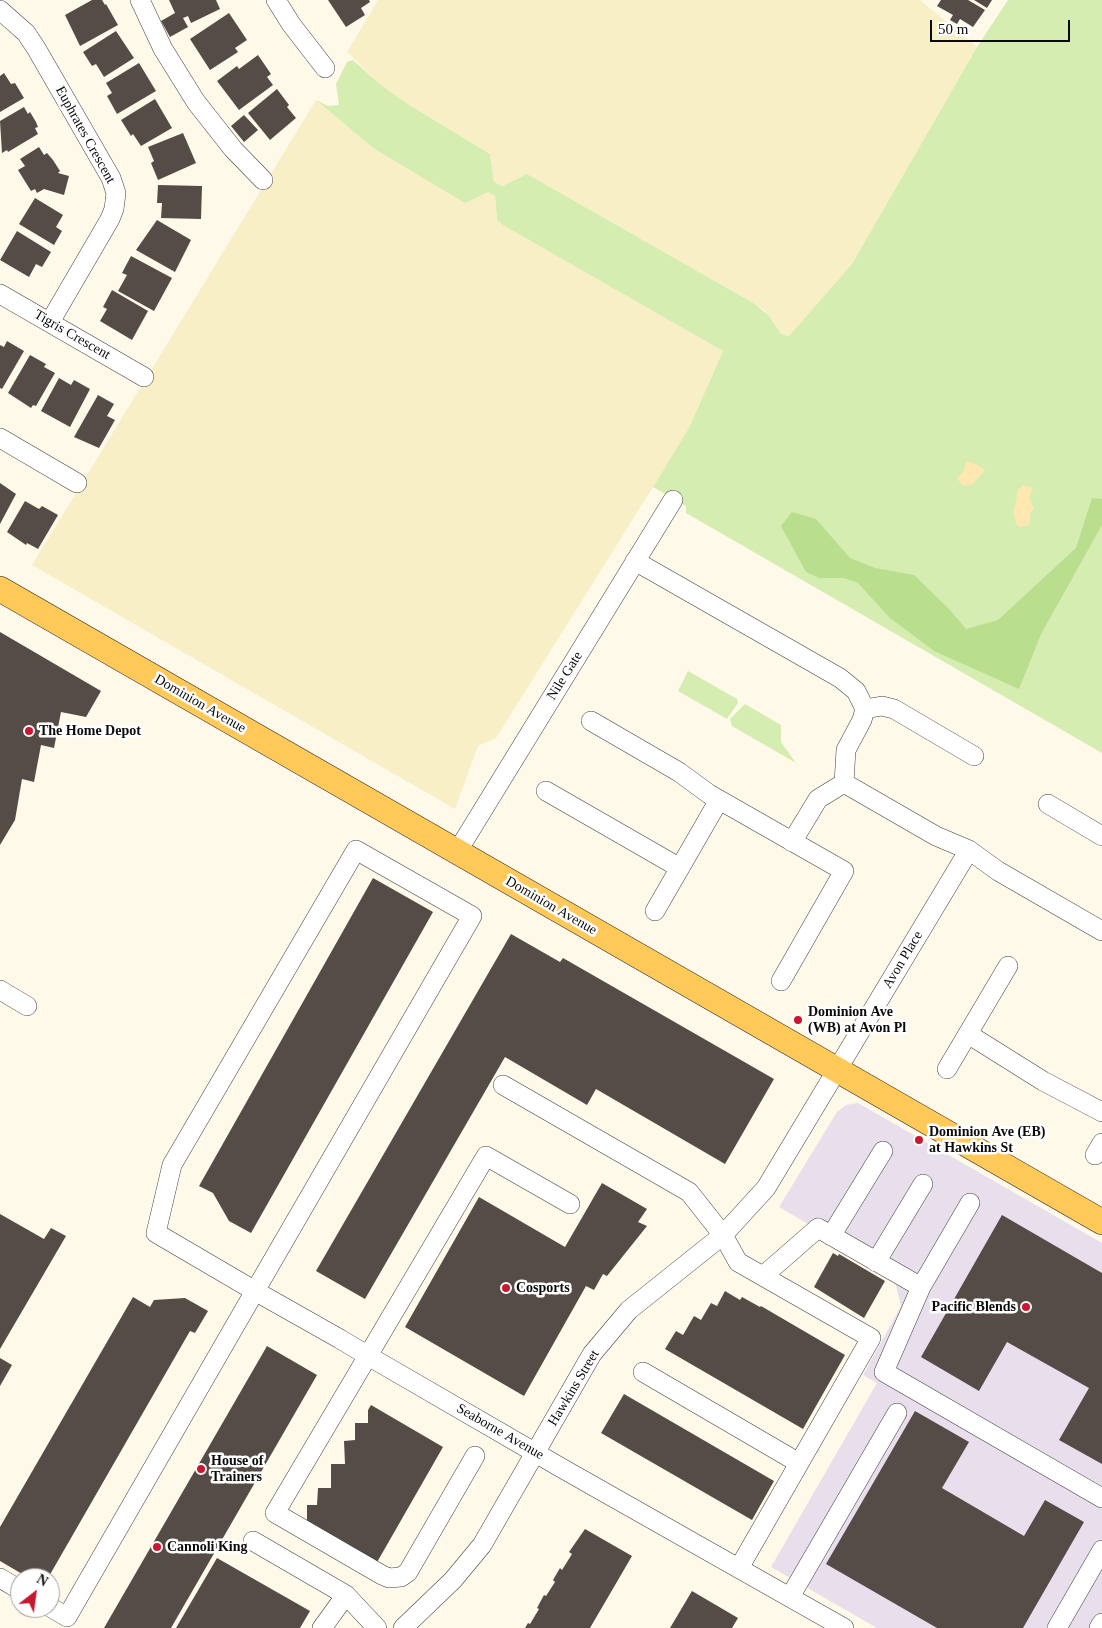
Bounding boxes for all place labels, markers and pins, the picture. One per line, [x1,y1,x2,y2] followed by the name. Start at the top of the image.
[39,723,141,739] place label: The Home Depot
[23,725,35,737] marker: The Home Depot
[808,1004,906,1036] place label: Dominion Ave (WB) at Avon Pl
[792,1014,804,1026] marker: Dominion Ave (WB) at Avon Pl
[929,1124,1045,1156] place label: Dominion Ave (EB) at Hawkins St
[913,1134,925,1146] marker: Dominion Ave (EB) at Hawkins St
[516,1280,570,1296] place label: Cosports
[500,1282,512,1294] marker: Cosports
[932,1299,1016,1315] place label: Pacific Blends
[1020,1301,1032,1313] marker: Pacific Blends
[211,1453,264,1485] place label: House of Trainers
[195,1463,207,1475] marker: House of Trainers
[167,1539,248,1555] place label: Cannoli King
[151,1541,163,1553] marker: Cannoli King

